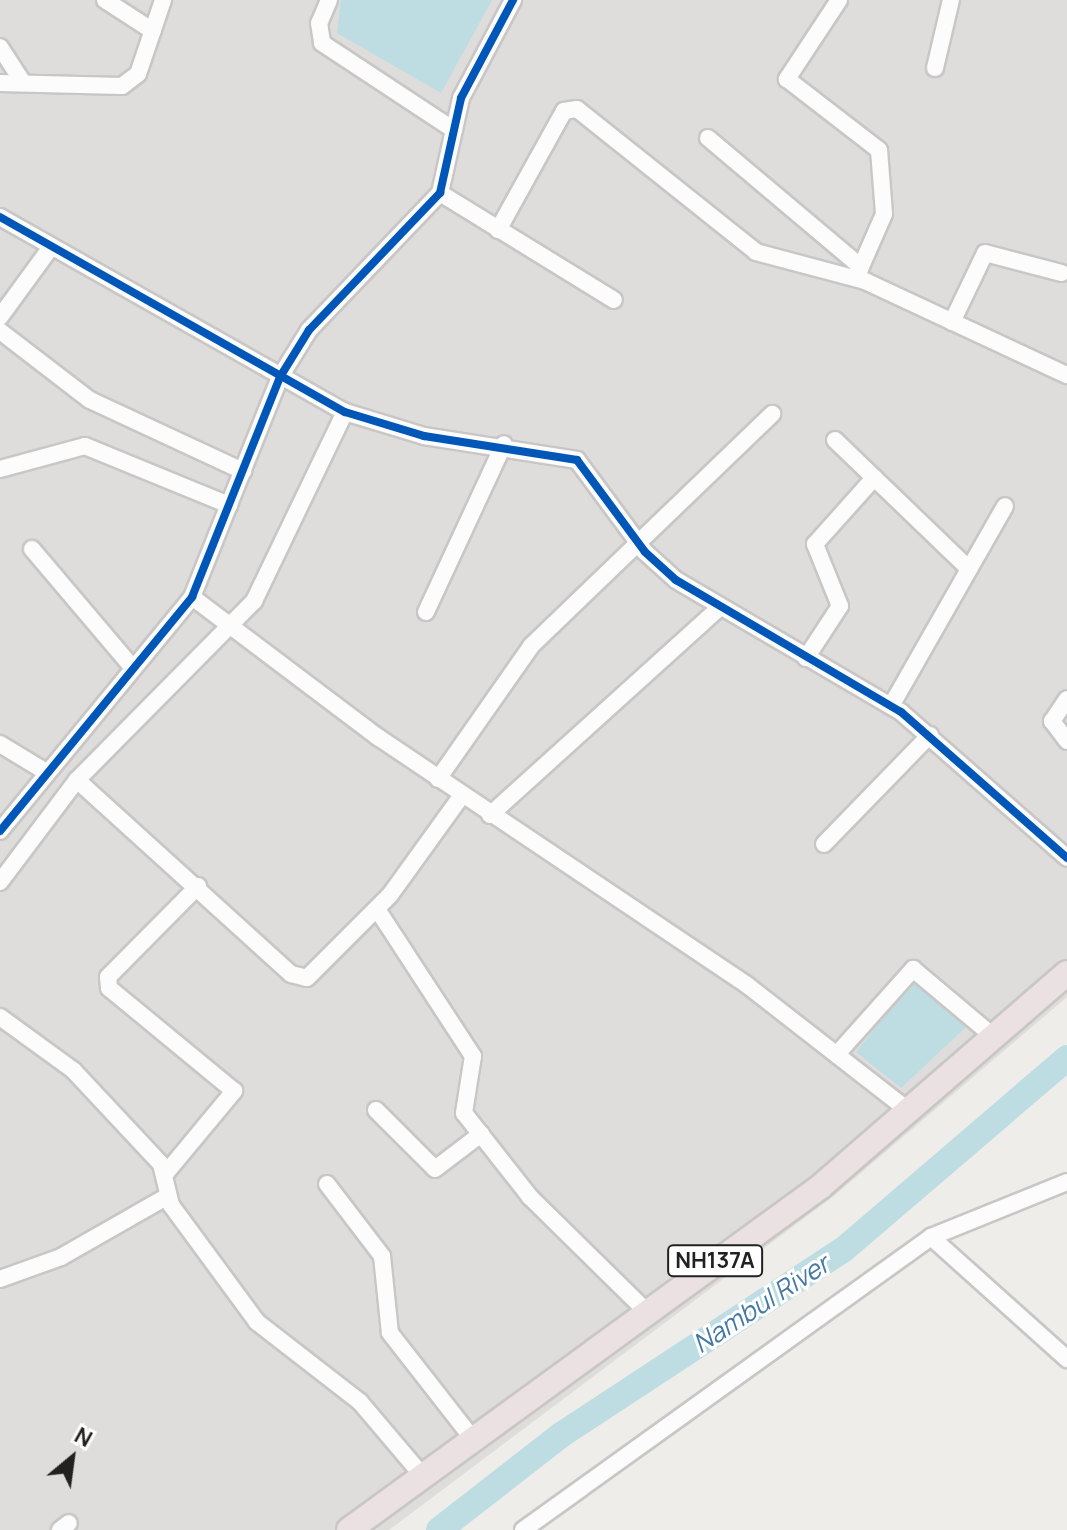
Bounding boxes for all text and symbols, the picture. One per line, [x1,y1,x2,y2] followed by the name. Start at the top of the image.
[667,1243,763,1279] road number: NH137A
[687,1248,835,1360] water label: Nambul River
[32,1418,112,1498] north arrow
[69,1420,98,1454] text: N

